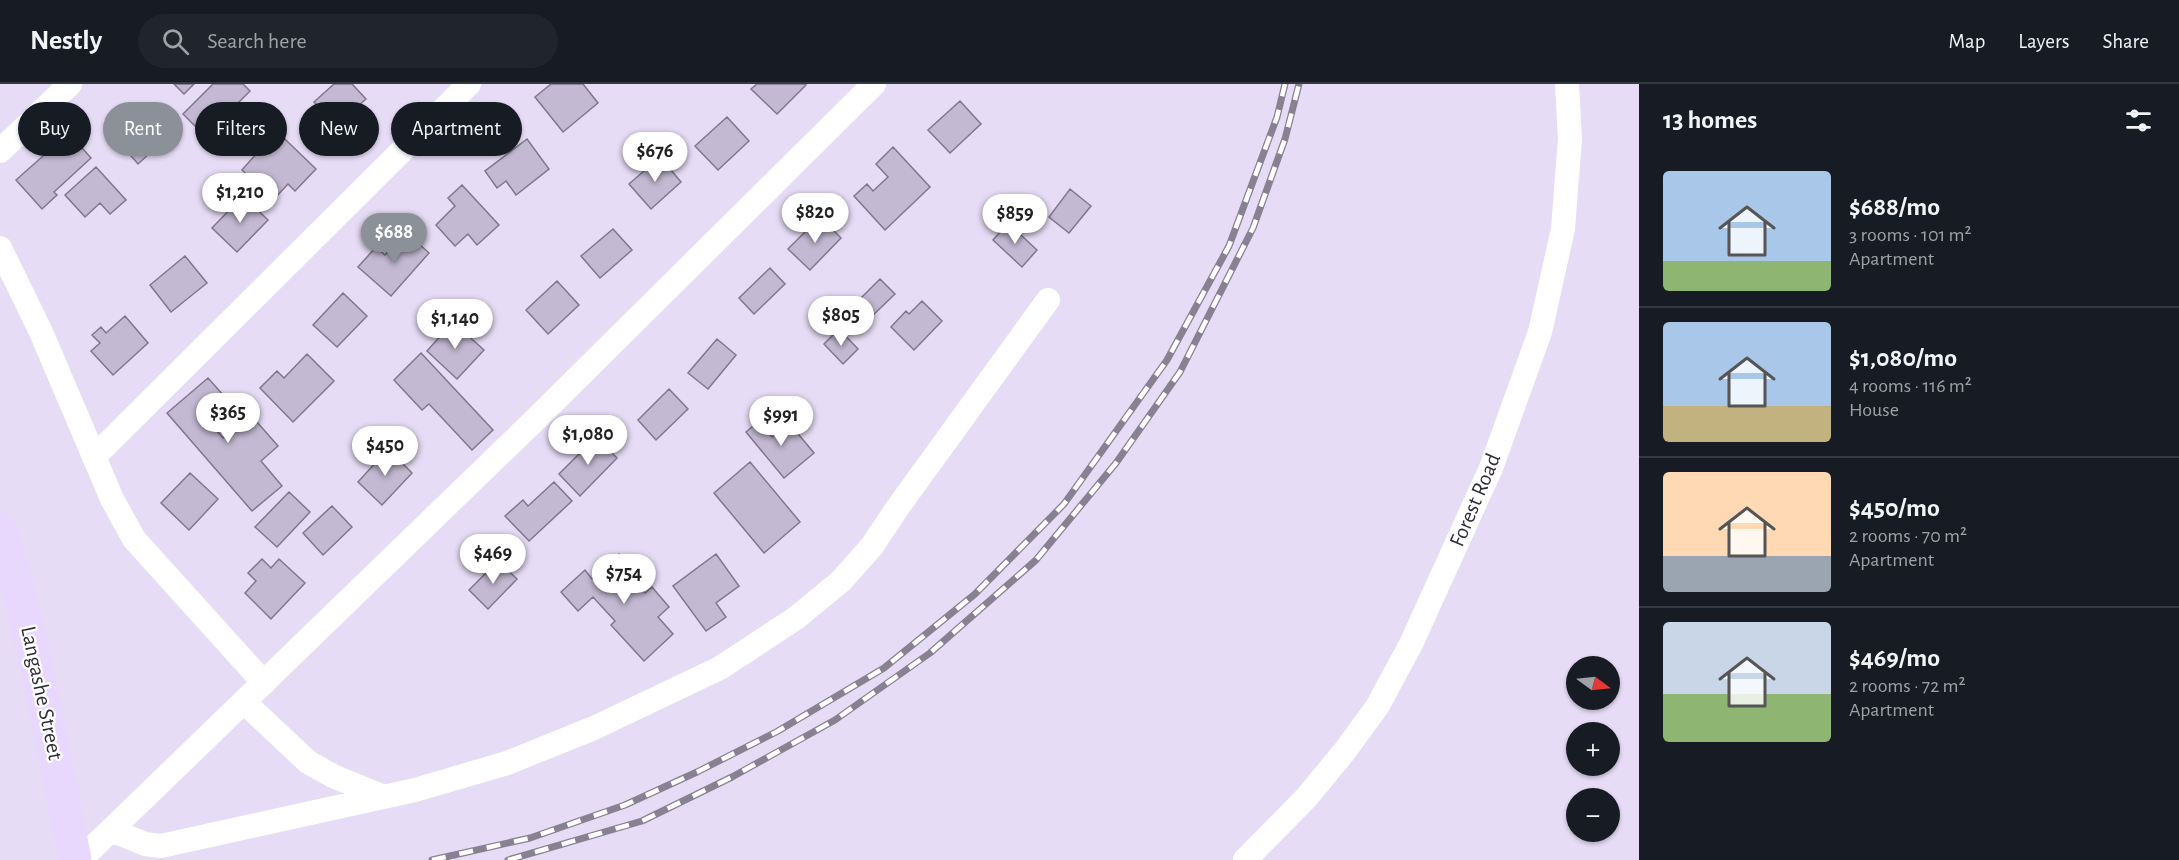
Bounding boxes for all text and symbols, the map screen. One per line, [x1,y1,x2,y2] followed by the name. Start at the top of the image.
[138,14,558,68] search box
[159,25,192,58] icon: search
[30,27,102,55] text: Nestly
[207,30,307,52] text: Search here
[1949,31,1985,52] text: Map
[2018,31,2069,52] text: Layers
[2102,31,2149,52] text: Share
[18,102,91,156] chip: Buy
[103,102,183,156] chip: Rent
[195,102,287,156] chip: Filters
[299,102,379,156] chip: New
[391,102,522,156] chip: Apartment
[2122,104,2155,137] icon: filters
[1663,107,1757,133] text: 13 homes
[619,132,691,183] pin: $676
[637,141,673,161] text: $676
[191,173,289,224] pin: $1,210
[216,182,264,202] text: $1,210
[779,193,851,244] pin: $820
[979,194,1051,245] pin: $859
[1849,194,1940,220] text: $688/mo
[1711,195,1783,267] icon: home
[796,202,834,222] text: $820
[996,203,1034,223] text: $859
[358,213,430,264] pin: $688
[375,222,413,242] text: $688
[1849,225,1972,245] text: 3 rooms · 101 m²
[1849,249,1934,269] text: Apartment
[805,296,877,347] pin: $805
[406,299,504,350] pin: $1,140
[822,305,860,325] text: $805
[431,308,479,328] text: $1,140
[1849,345,1957,371] text: $1,080/mo
[1711,346,1783,418] icon: home
[1849,376,1972,396] text: 4 rooms · 116 m²
[192,393,264,444] pin: $365
[745,396,817,447] pin: $991
[1849,400,1899,420] text: House
[210,402,246,422] text: $365
[763,405,799,425] text: $991
[539,415,637,466] pin: $1,080
[562,424,614,444] text: $1,080
[349,426,421,477] pin: $450
[366,435,404,455] text: $450
[1446,450,1504,550] street label: Forest Road
[1849,495,1940,521] text: $450/mo
[1711,496,1783,568] icon: home
[1849,526,1967,546] text: 2 rooms · 70 m²
[457,534,529,585] pin: $469
[474,543,512,563] text: $469
[1849,550,1934,570] text: Apartment
[588,554,660,605] pin: $754
[606,563,642,583] text: $754
[17,624,67,762] street label: Langashe Street
[1849,645,1940,671] text: $469/mo
[1711,646,1783,718] icon: home
[1566,656,1620,710] north arrow
[1566,656,1620,842] map controls
[1849,676,1966,696] text: 2 rooms · 72 m²
[1849,700,1934,720] text: Apartment
[1566,722,1620,776] button: +
[1566,788,1620,842] button: −

